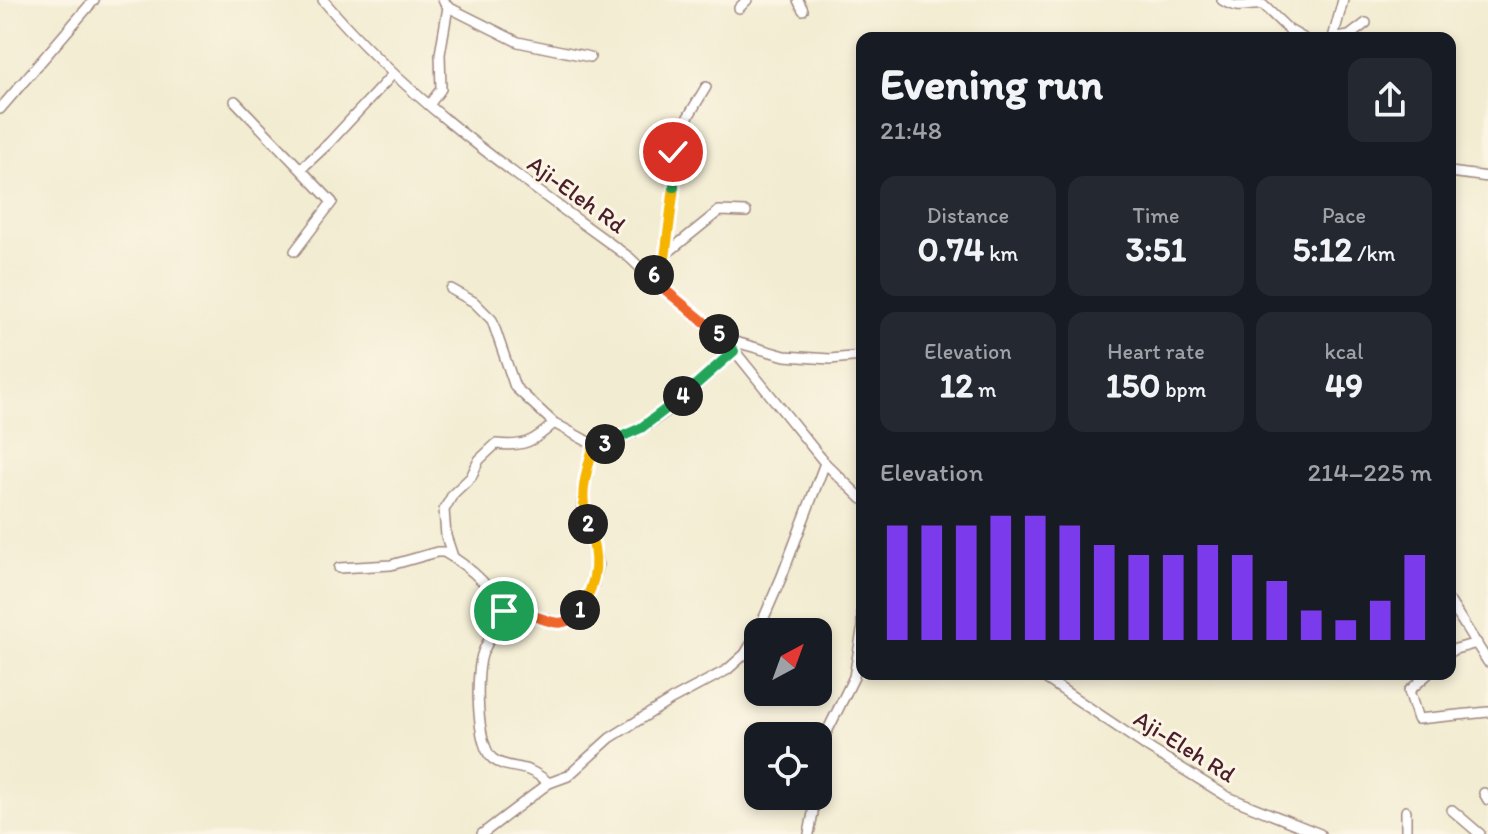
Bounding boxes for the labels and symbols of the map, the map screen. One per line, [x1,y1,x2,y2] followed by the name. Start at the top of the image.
[639,118,707,186] pin
[522,149,632,239] street label: Aji-Eleh Rd
[634,255,674,295] pin: 6
[699,314,739,354] pin: 5
[663,376,703,416] pin: 4
[585,424,625,464] pin: 3
[568,504,608,544] pin: 2
[470,577,538,645] pin
[560,590,600,630] pin: 1
[744,618,832,706] north arrow
[1129,703,1241,789] street label: Aji-Eleh Rd

